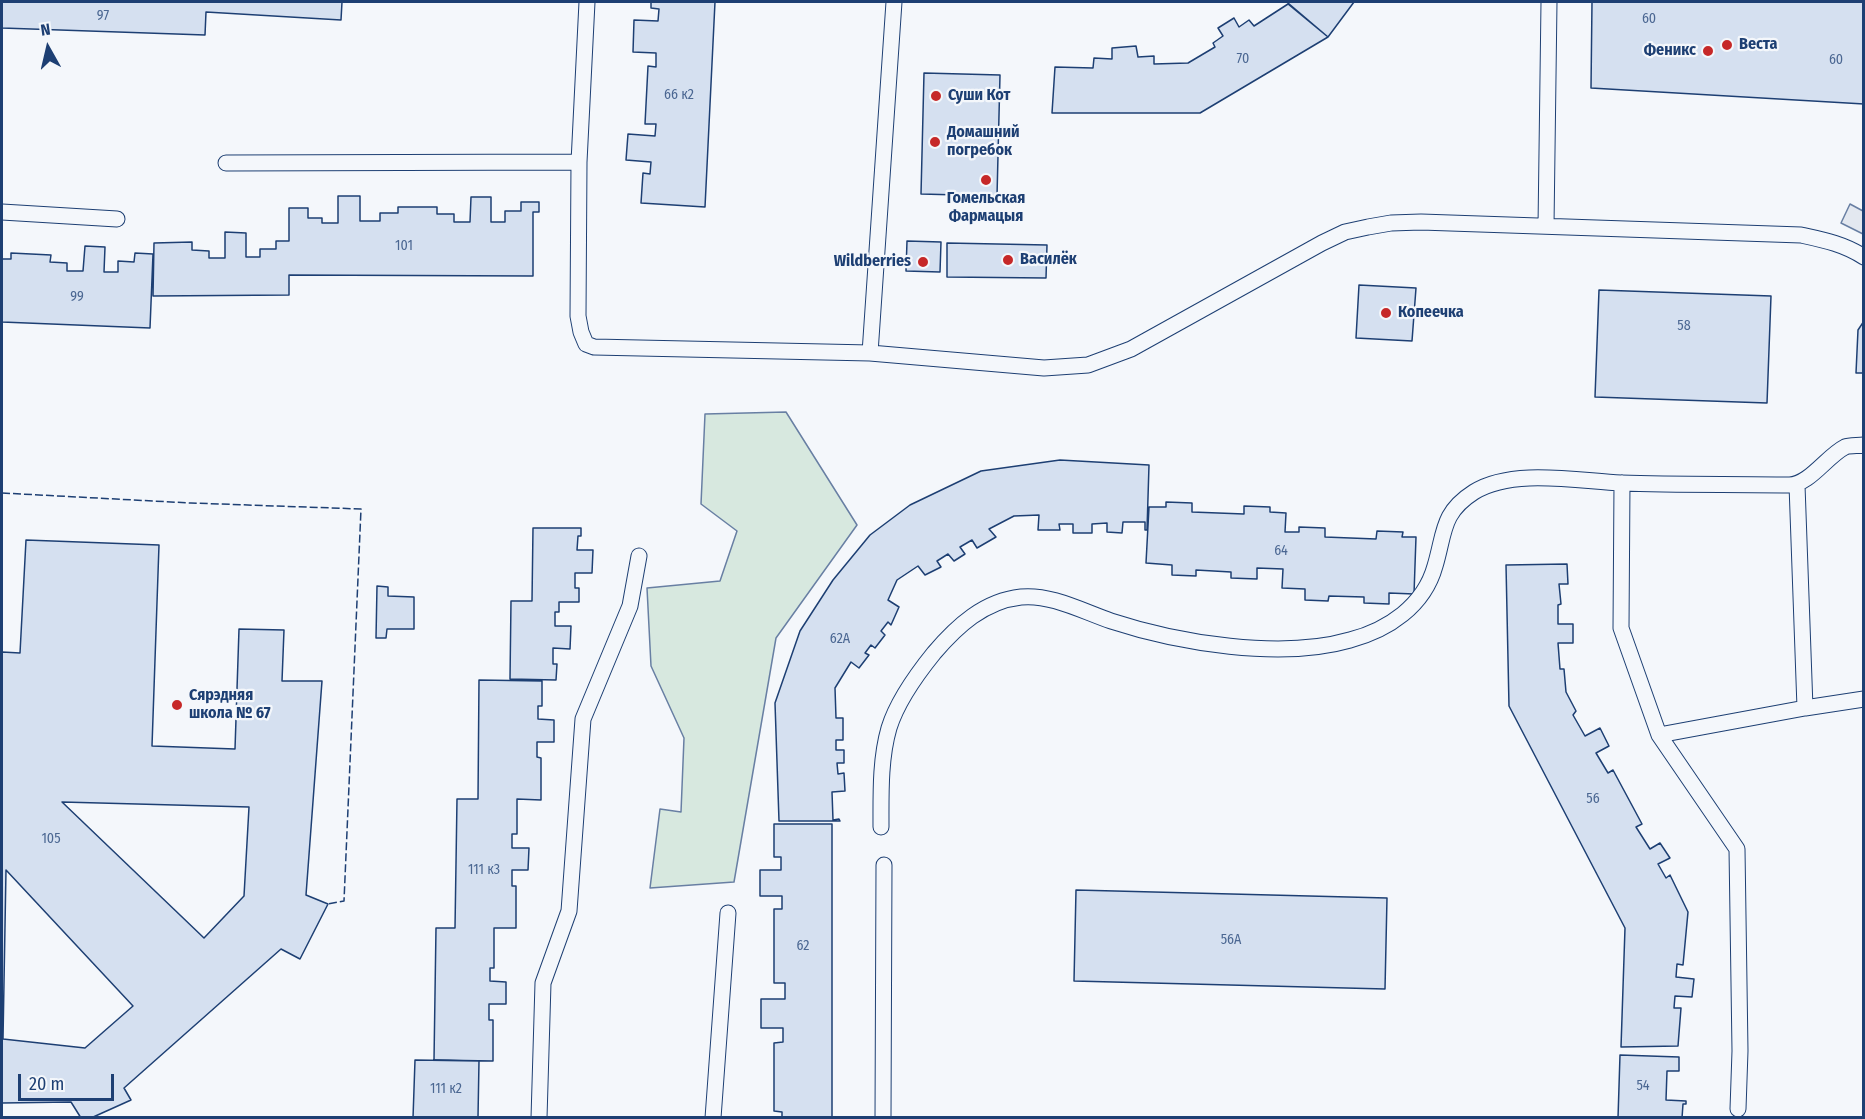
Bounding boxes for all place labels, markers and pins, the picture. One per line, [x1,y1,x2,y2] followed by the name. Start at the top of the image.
[1739,35,1777,55] place label: Веста
[1720,38,1734,52] marker: Веста
[1644,41,1696,61] place label: Феникс
[1701,44,1715,58] marker: Феникс
[948,86,1010,106] place label: Суши Кот
[929,89,943,103] marker: Суши Кот
[947,123,1020,161] place label: Домашний погребок
[928,135,942,149] marker: Домашний погребок
[979,173,993,187] marker: Гомельская Фармацыя
[947,189,1025,227] place label: Гомельская Фармацыя
[1020,250,1077,270] place label: Василёк
[834,252,911,272] place label: Wildberries
[1001,253,1015,267] marker: Василёк
[916,255,930,269] marker: Wildberries
[1398,303,1464,323] place label: Копеечка
[1379,306,1393,320] marker: Копеечка
[189,686,271,724] place label: Сярэдняя школа № 67
[170,698,184,712] marker: Сярэдняя школа № 67

